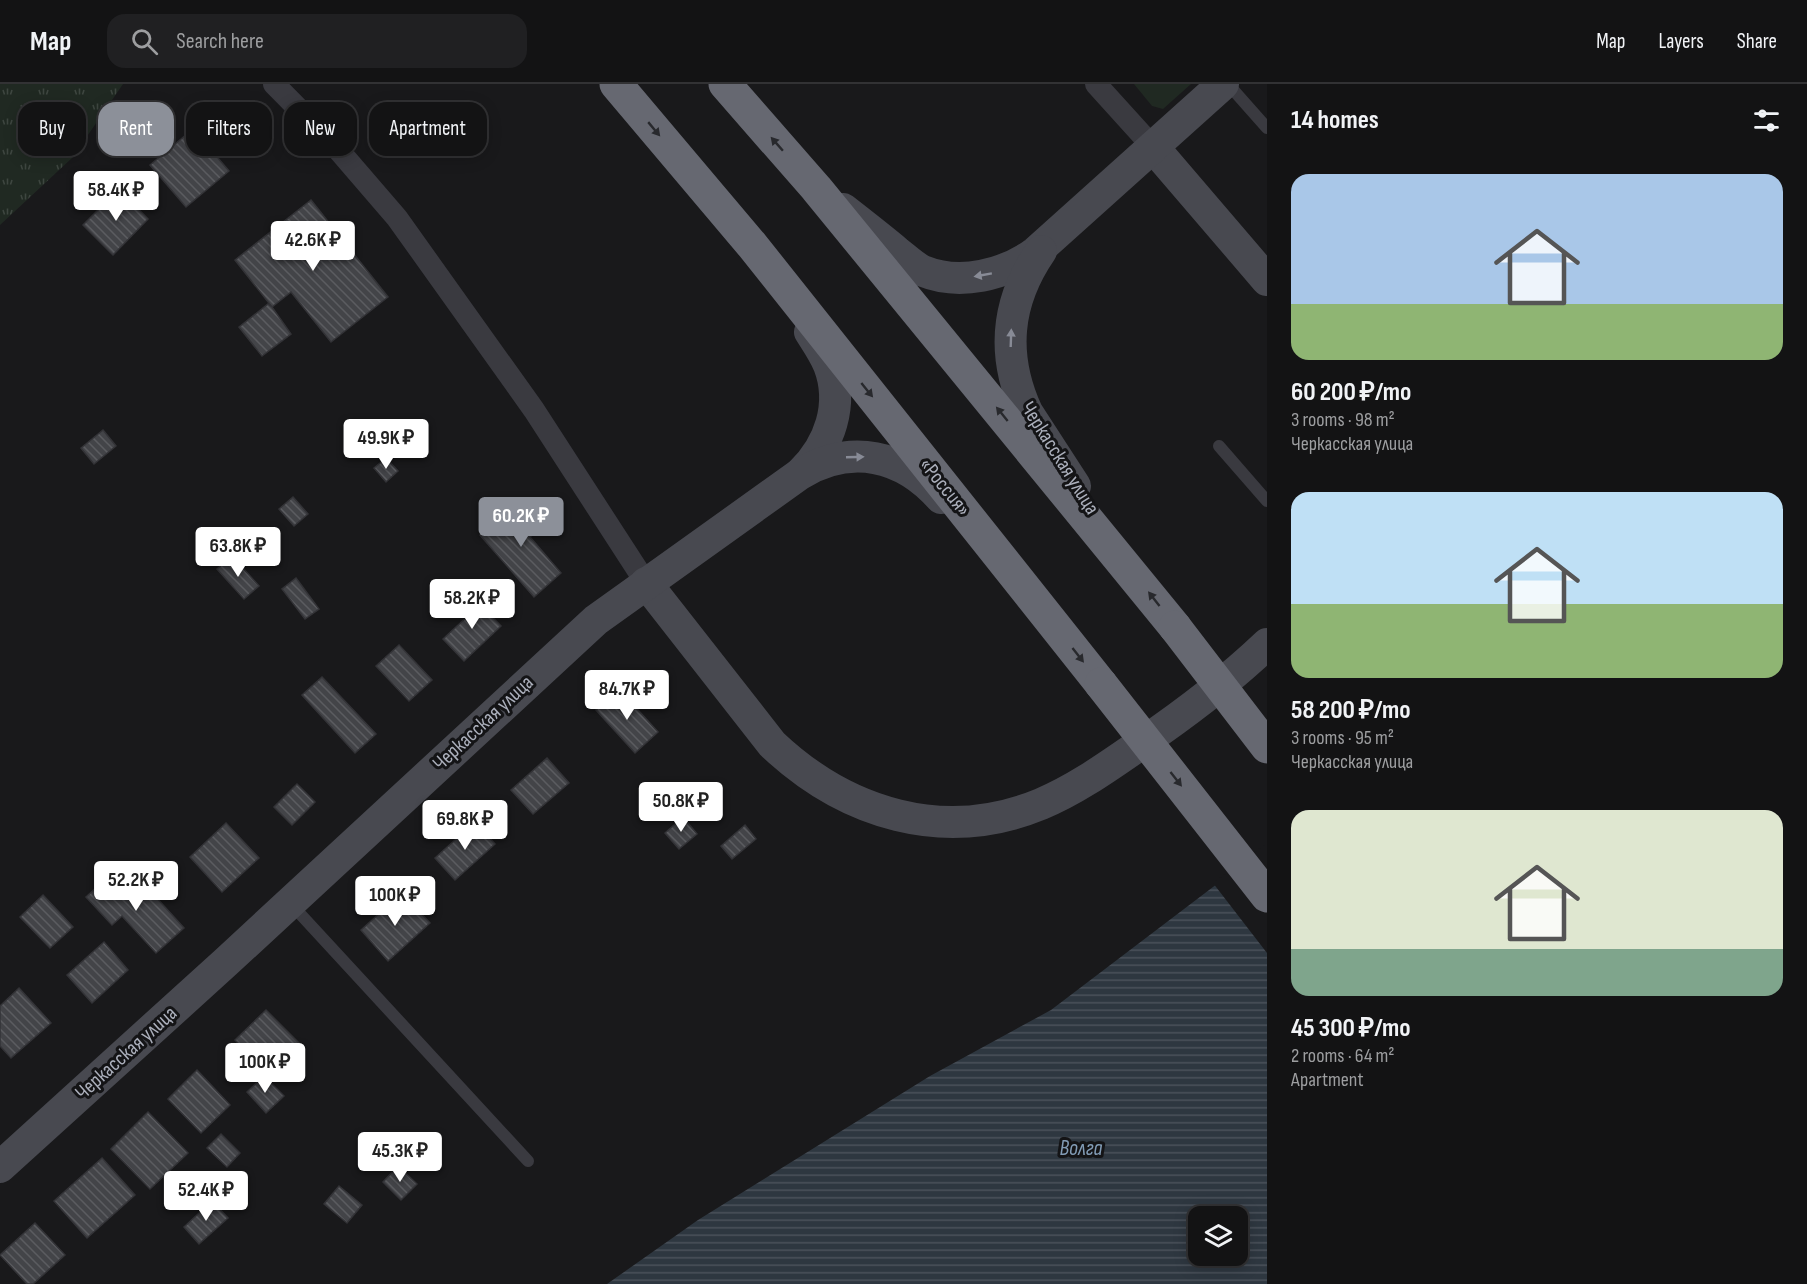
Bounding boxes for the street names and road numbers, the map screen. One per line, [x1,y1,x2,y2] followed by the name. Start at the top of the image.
[1015,397,1105,519] street label: Черкасская улица
[914,453,976,521] street label: «Россия»
[428,670,538,776] street label: Черкасская улица
[70,1001,182,1105] street label: Черкасская улица

